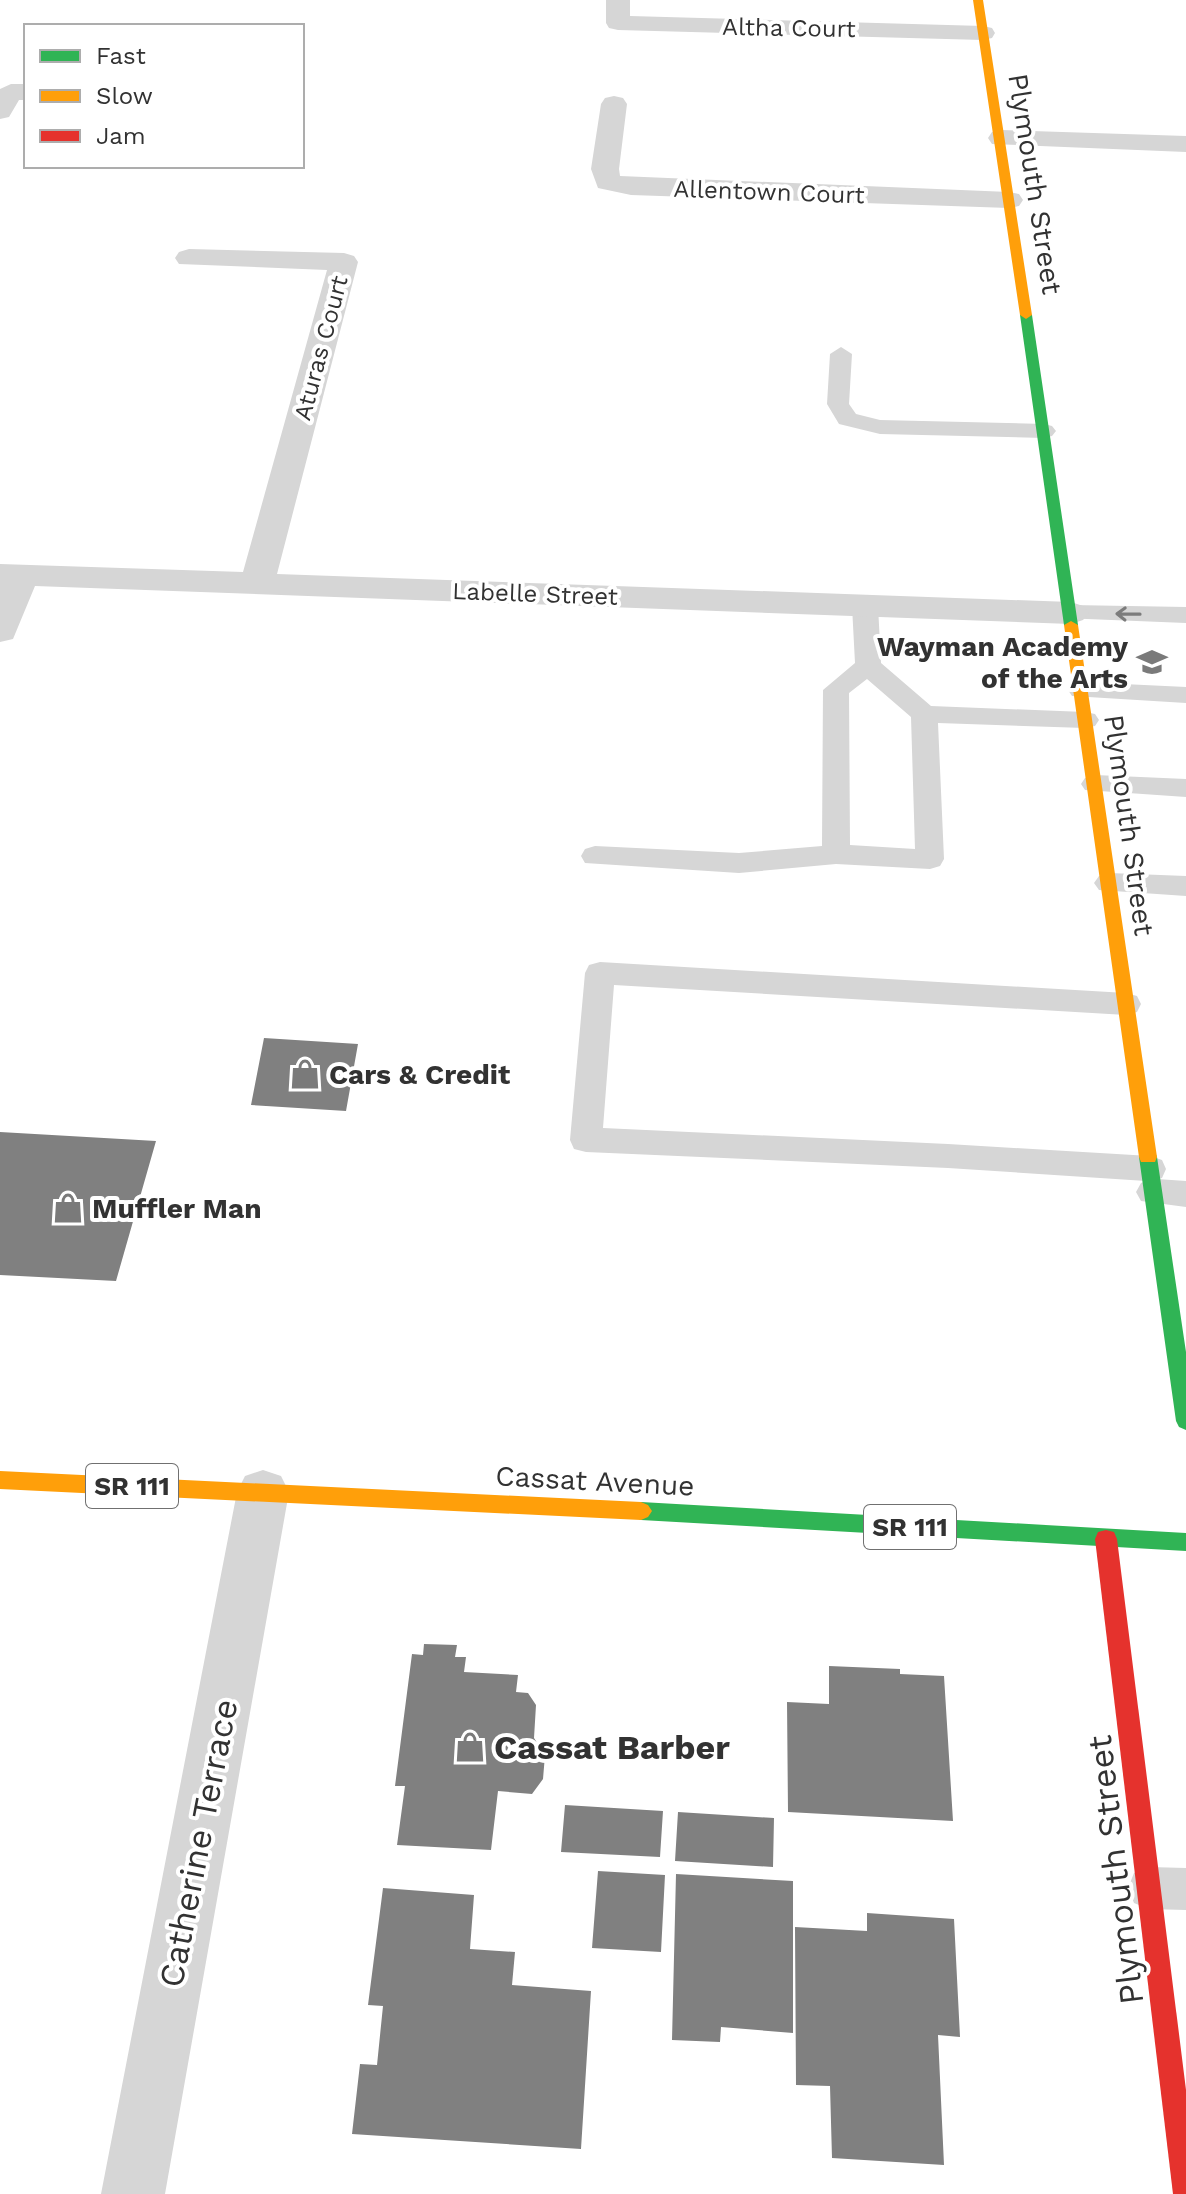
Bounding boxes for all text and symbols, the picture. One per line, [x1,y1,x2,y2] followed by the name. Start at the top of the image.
[722,13,856,43] street label: Altha Court
[24,24,304,168] legend
[96,42,146,70] text: Fast
[1001,71,1069,297] street label: Plymouth Street
[96,82,153,110] text: Slow
[96,122,146,150] text: Jam
[673,175,865,209] street label: Allentown Court
[288,273,354,423] street label: Aturas Court
[452,577,618,611] street label: Labelle Street
[1115,606,1142,622] one-way arrow
[877,630,1128,695] place label: Wayman Academy of the Arts
[1135,645,1169,679] school or university icon: Wayman Academy of the Arts
[1097,712,1161,938] street label: Plymouth Street
[288,1057,322,1091] shop icon: Cars & Credit
[329,1058,510,1091] place label: Cars & Credit
[51,1191,85,1225] shop icon: Muffler Man
[92,1192,262,1225] place label: Muffler Man
[495,1459,695,1503] street label: Cassat Avenue
[86,1464,178,1508] road number: SR 111
[864,1505,956,1549] road number: SR 111
[150,1696,246,1990] street label: Catherine Terrace
[494,1727,730,1767] place label: Cassat Barber
[453,1730,487,1764] shop icon: Cassat Barber
[1079,1733,1151,2007] street label: Plymouth Street

